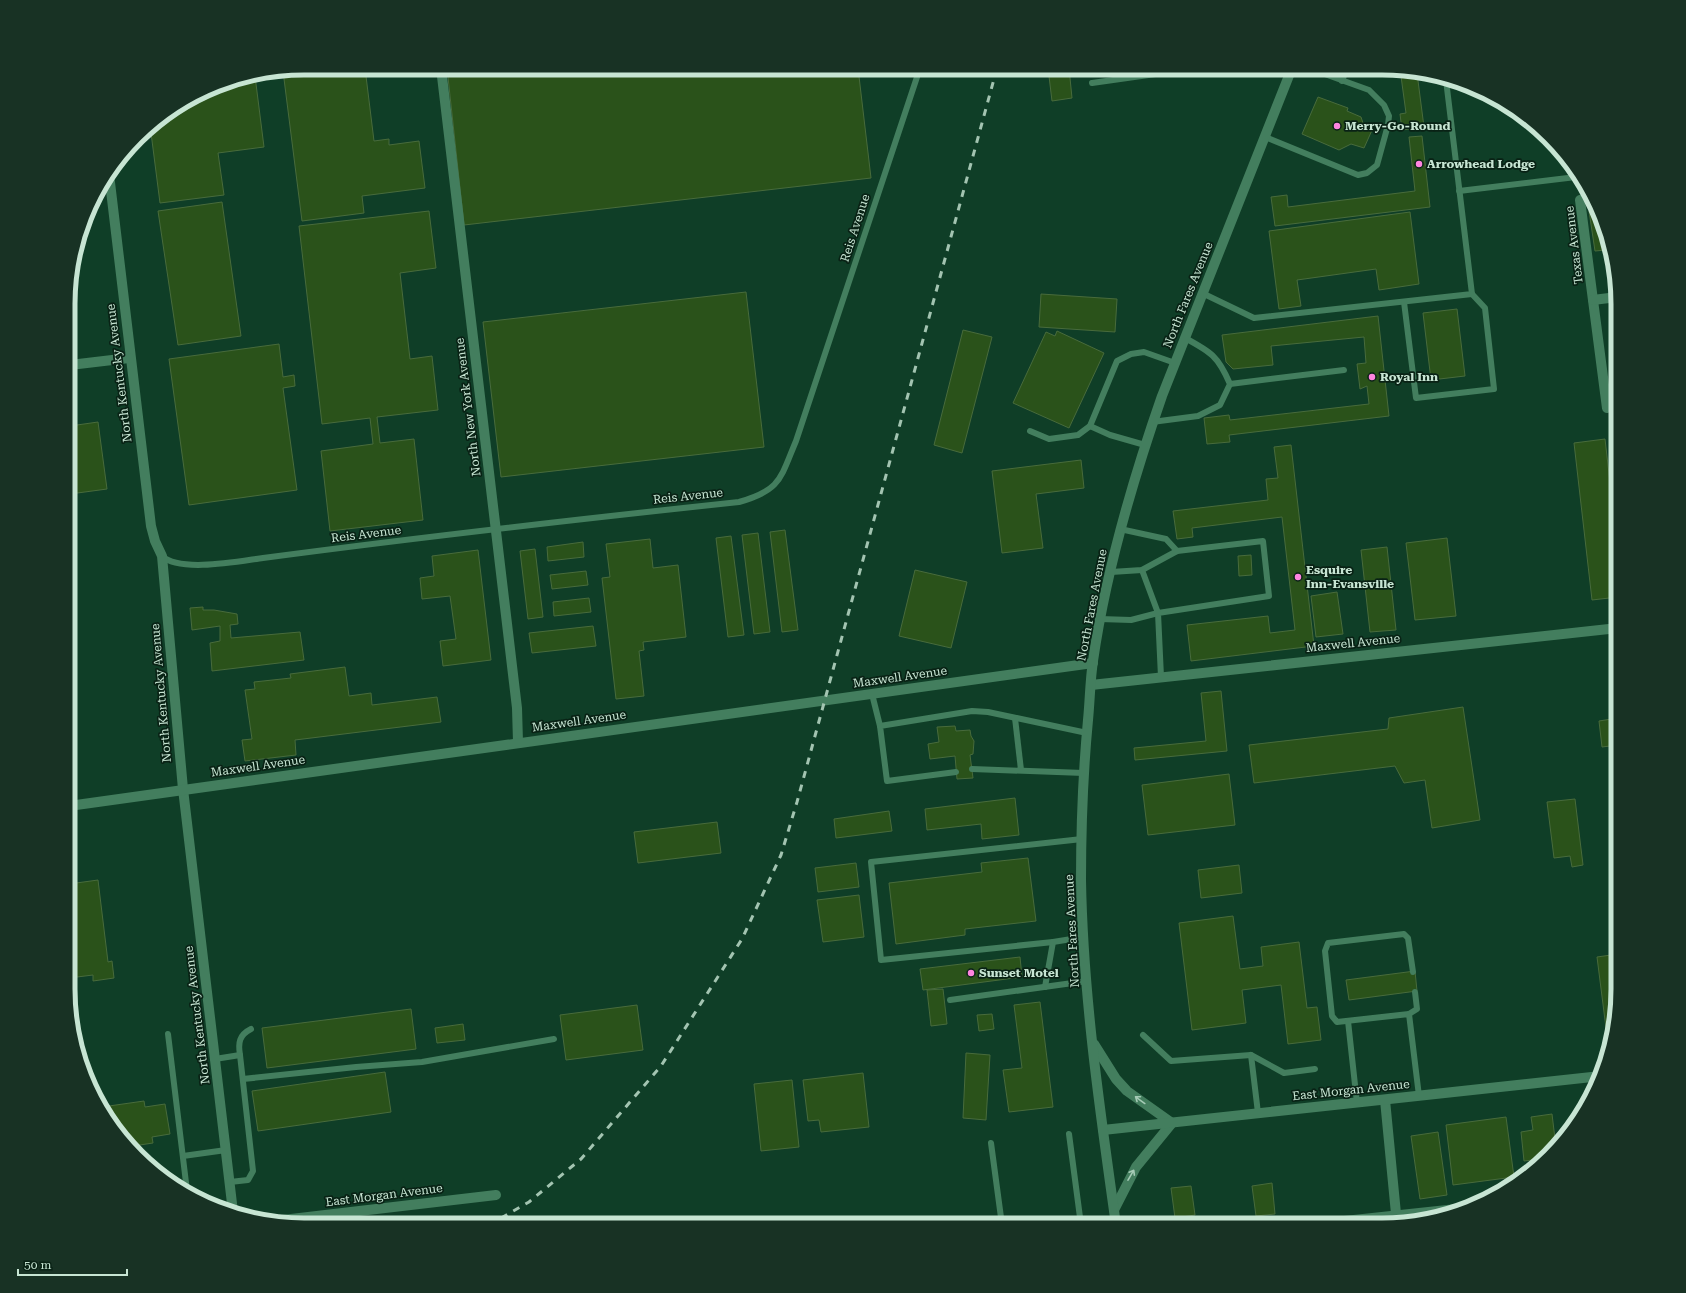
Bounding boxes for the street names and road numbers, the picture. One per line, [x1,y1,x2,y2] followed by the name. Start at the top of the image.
[837,192,873,264] street label: Reis Avenue
[1562,205,1586,285] street label: Texas Avenue
[1160,239,1216,350] street label: North Fares Avenue
[104,303,134,443] street label: North Kentucky Avenue
[453,337,483,477] street label: North New York Avenue
[652,485,724,507] street label: Reis Avenue
[330,523,402,545] street label: Reis Avenue
[1074,548,1110,662] street label: North Fares Avenue
[148,623,174,763] street label: North Kentucky Avenue
[1305,631,1401,655] street label: Maxwell Avenue
[852,663,948,691] street label: Maxwell Avenue
[531,707,627,735] street label: Maxwell Avenue
[210,752,306,780] street label: Maxwell Avenue
[1062,874,1082,988] street label: North Fares Avenue
[182,945,212,1085] street label: North Kentucky Avenue
[1292,1077,1411,1103] street label: East Morgan Avenue
[325,1181,444,1209] street label: East Morgan Avenue

